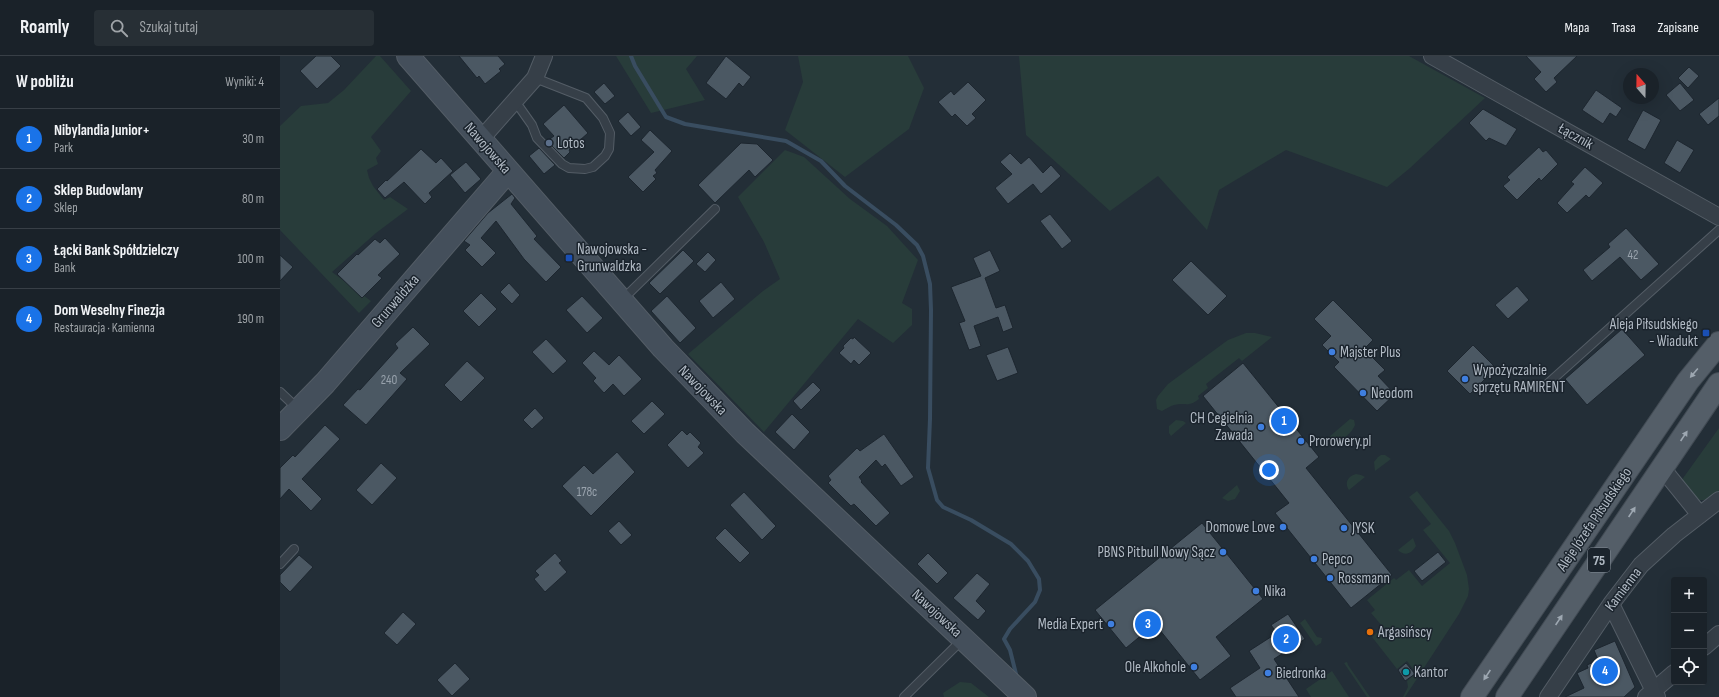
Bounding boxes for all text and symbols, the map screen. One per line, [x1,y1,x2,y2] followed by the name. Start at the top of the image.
[94,10,374,46] search box
[20,16,70,39] text: Roamly
[108,17,130,39] icon: search
[140,18,198,37] text: Szukaj tutaj
[1564,19,1589,36] text: Mapa
[1611,19,1636,36] text: Trasa
[1658,19,1699,36] text: Zapisane
[1623,68,1659,104] north arrow
[16,72,74,92] text: W pobliżu
[225,74,264,90] text: Wyniki: 4
[460,119,515,178] street label: Nawojowska
[1554,119,1597,154] street label: Łącznik
[54,121,150,140] text: Nibylandia Junior+
[26,131,32,147] text: 1
[242,131,264,147] text: 30 m
[557,134,585,153] place label: Lotos
[544,138,554,148] marker: Lotos
[54,140,73,156] text: Park
[54,181,143,200] text: Sklep Budowlany
[26,191,32,207] text: 2
[242,191,264,207] text: 80 m
[54,200,78,216] text: Sklep
[577,240,647,276] place label: Nawojowska - Grunwaldzka
[54,241,179,260] text: Łącki Bank Spółdzielczy
[1628,247,1638,263] house number: 42
[26,251,32,267] text: 3
[237,251,264,267] text: 100 m
[564,253,574,263] marker: Nawojowska - Grunwaldzka
[54,260,75,276] text: Bank
[367,271,424,332] street label: Grunwaldzka
[54,301,165,320] text: Dom Weselny Finezja
[26,311,32,327] text: 4
[237,311,264,327] text: 190 m
[1609,315,1698,351] place label: Aleja Piłsudskiego - Wiadukt
[54,320,155,336] text: Restauracja · Kamienna
[1701,328,1711,338] marker: Aleja Piłsudskiego - Wiadukt
[1340,343,1401,362] place label: Majster Plus
[1327,347,1337,357] marker: Majster Plus
[674,361,731,419] street label: Nawojowska
[1473,361,1565,397] place label: Wypożyczalnie sprzętu RAMIRENT
[1690,368,1699,379] one-way arrow
[381,372,397,388] house number: 240
[1460,374,1470,384] marker: Wypożyczalnie sprzętu RAMIRENT
[1371,384,1413,403] place label: Neodom
[1358,388,1368,398] marker: Neodom
[1271,406,1297,436] pin: 1
[1190,409,1253,445] place label: CH Cegielnia Zawada
[1256,422,1266,432] marker: CH Cegielnia Zawada
[1680,431,1688,441] one-way arrow
[1309,432,1371,451] place label: Prorowery.pl
[1296,436,1306,446] marker: Prorowery.pl
[1259,460,1279,480] your location
[1552,464,1636,576] street label: Aleje Józefa Piłsudskiego
[577,484,597,500] house number: 178c
[1628,507,1636,517] one-way arrow
[1206,518,1275,537] place label: Domowe Love
[1351,519,1375,538] place label: JYSK
[1278,522,1288,532] marker: Domowe Love
[1339,523,1349,533] marker: JYSK
[1097,543,1216,562] place label: PBNS Pitbull Nowy Sącz
[1218,547,1228,557] marker: PBNS Pitbull Nowy Sącz
[1588,548,1610,572] road number: 75
[1322,550,1353,569] place label: Pepco
[1309,554,1319,564] marker: Pepco
[1601,564,1646,615] street label: Kamienna
[1338,569,1390,588] place label: Rossmann
[1325,573,1335,583] marker: Rossmann
[1671,577,1707,685] map controls
[1671,577,1707,613] button: +
[1264,582,1286,601] place label: Nika
[907,585,966,642] street label: Nawojowska
[1251,586,1261,596] marker: Nika
[1135,609,1161,639] pin: 3
[1671,613,1707,649] button: −
[1038,615,1103,634] place label: Media Expert
[1555,615,1563,625] one-way arrow
[1106,619,1116,629] marker: Media Expert
[1377,623,1432,642] place label: Argasińscy
[1273,624,1299,654] pin: 2
[1365,627,1375,637] marker: Argasińscy
[1671,649,1707,685] button: locate
[1592,656,1618,686] pin: 4
[1125,658,1186,677] place label: Ole Alkohole
[1189,662,1199,672] marker: Ole Alkohole
[1414,663,1449,682] place label: Kantor
[1276,664,1326,683] place label: Biedronka
[1401,667,1411,677] marker: Kantor
[1263,668,1273,678] marker: Biedronka
[1483,669,1491,680] one-way arrow

